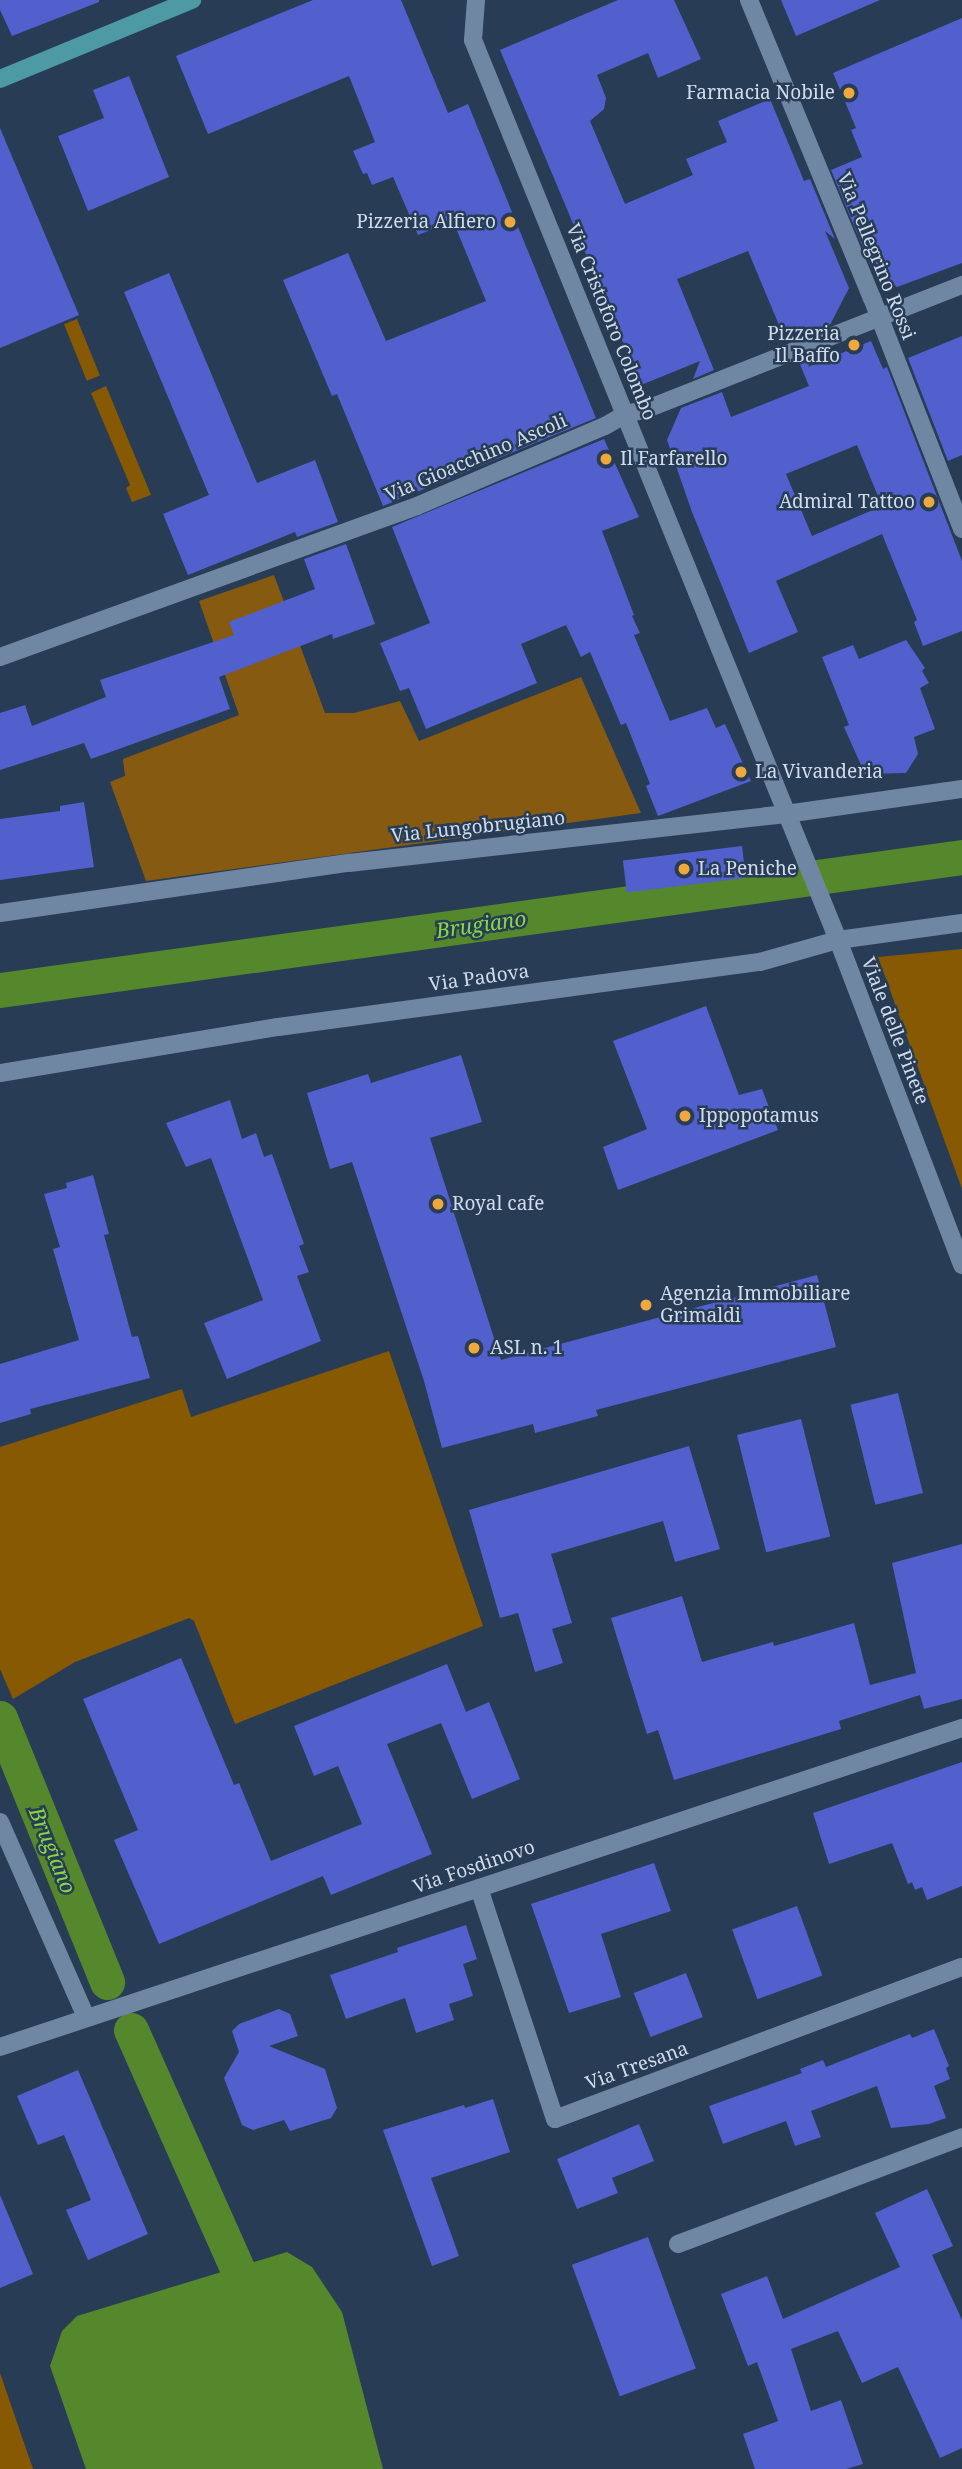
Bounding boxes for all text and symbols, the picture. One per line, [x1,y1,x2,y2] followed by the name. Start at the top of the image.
[686,82,835,104] place label: Farmacia Nobile
[841,85,857,101] marker: Farmacia Nobile
[832,169,920,343] street label: Via Pellegrino Rossi
[356,211,496,233] place label: Pizzeria Alfiero
[502,214,518,230] marker: Pizzeria Alfiero
[561,220,661,424] street label: Via Cristoforo Colombo
[767,323,840,367] place label: Pizzeria Il Baffo
[846,337,862,353] marker: Pizzeria Il Baffo
[382,409,570,507] street label: Via Gioacchino Ascoli
[620,448,727,470] place label: Il Farfarello
[598,451,614,467] marker: Il Farfarello
[779,491,915,513] place label: Admiral Tattoo
[921,494,937,510] marker: Admiral Tattoo
[755,761,883,783] place label: La Vivanderia
[733,764,749,780] marker: La Vivanderia
[390,807,566,847] street label: Via Lungobrugiano
[698,858,797,880] place label: La Peniche
[676,861,692,877] marker: La Peniche
[434,905,528,943] water label: Brugiano
[856,954,934,1108] street label: Viale delle Pinete
[427,960,531,996] street label: Via Padova
[699,1105,819,1127] place label: Ippopotamus
[677,1108,693,1124] marker: Ippopotamus
[452,1193,545,1215] place label: Royal cafe
[430,1196,446,1212] marker: Royal cafe
[660,1283,850,1327] place label: Agenzia Immobiliare Grimaldi
[638,1297,654,1313] marker: Agenzia Immobiliare Grimaldi
[490,1337,563,1359] place label: ASL n. 1
[464,1338,484,1358] marker: ASL n. 1
[24,1803,82,1897] water label: Brugiano
[410,1835,538,1899] street label: Via Fosdinovo
[583,2037,691,2095] street label: Via Tresana

